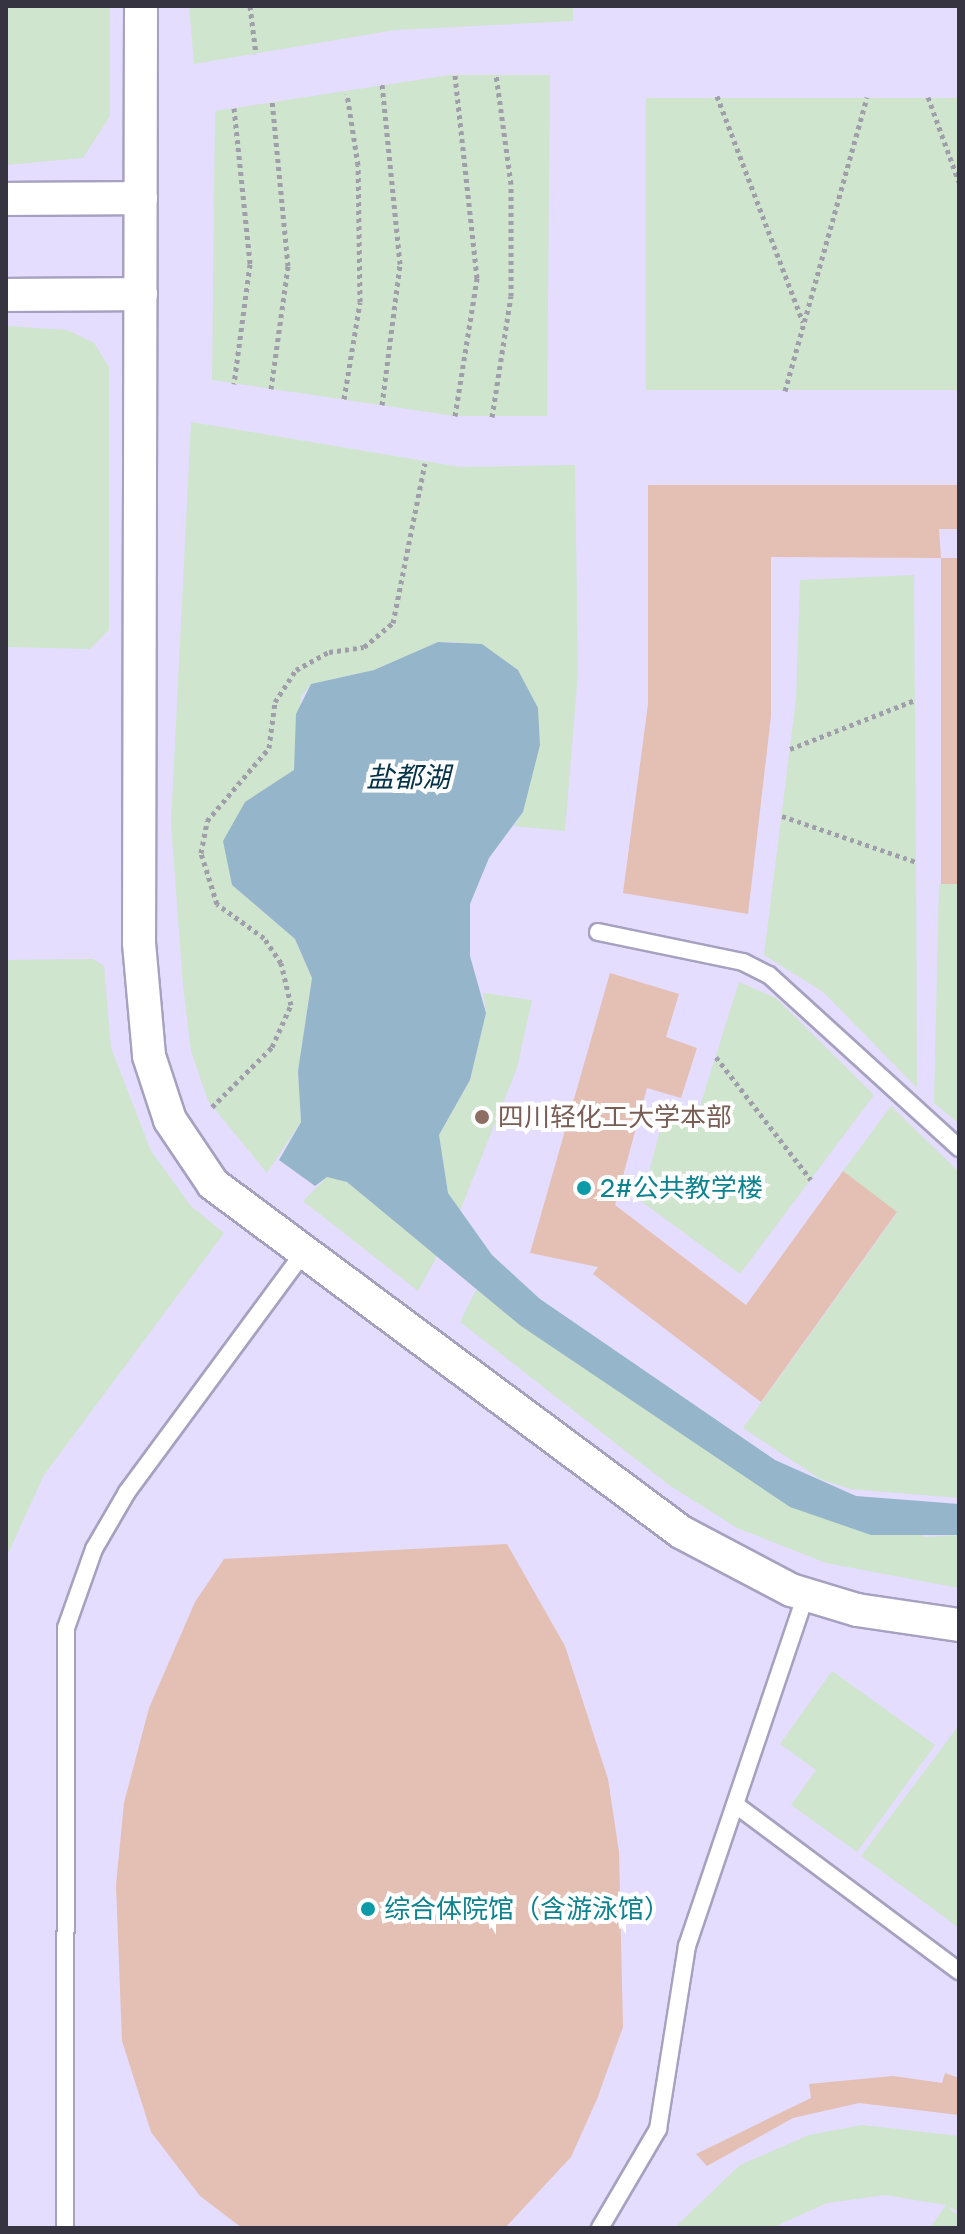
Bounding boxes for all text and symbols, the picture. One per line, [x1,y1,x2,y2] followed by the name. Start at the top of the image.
[366,760,450,794] water label: 盐都湖
[498,1101,732,1133] place label: 四川轻化工大学本部
[473,1108,491,1126] marker: 四川轻化工大学本部
[600,1172,763,1204] place label: 2#公共教学楼
[575,1179,593,1197] marker: 2#公共教学楼
[384,1893,670,1925] place label: 综合体院馆（含游泳馆）
[359,1900,377,1918] marker: 综合体院馆（含游泳馆）

